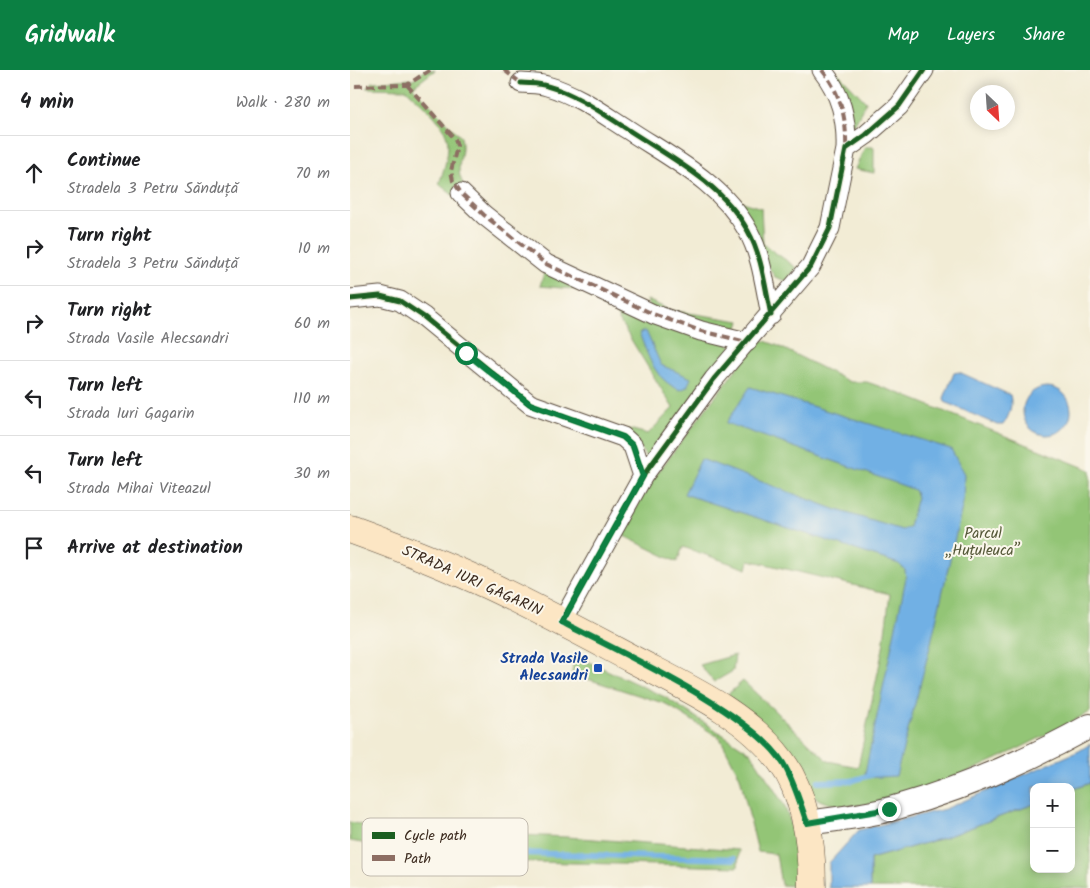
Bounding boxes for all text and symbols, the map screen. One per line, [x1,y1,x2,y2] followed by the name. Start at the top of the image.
[25,16,115,55] text: Gridwalk
[888,21,919,50] text: Map
[947,21,995,50] text: Layers
[1023,21,1065,50] text: Share
[970,85,1015,130] north arrow
[20,86,74,119] text: 4 min
[236,90,330,115] text: Walk · 280 m
[67,146,140,176] text: Continue
[20,159,48,187] icon: ahead
[295,161,330,186] text: 70 m
[67,176,238,201] text: Stradela 3 Petru Sănduță
[67,221,152,251] text: Turn right
[20,234,48,262] icon: right
[298,236,330,261] text: 10 m
[67,251,238,276] text: Stradela 3 Petru Sănduță
[67,296,152,326] text: Turn right
[20,309,48,337] icon: right
[294,311,330,336] text: 60 m
[67,326,228,351] text: Strada Vasile Alecsandri
[455,342,478,365] route start
[67,371,142,401] text: Turn left
[20,384,48,412] icon: left
[293,386,330,411] text: 110 m
[67,401,195,426] text: Strada Iuri Gagarin
[67,446,142,476] text: Turn left
[20,459,48,487] icon: left
[294,461,330,486] text: 30 m
[67,476,211,501] text: Strada Mihai Viteazul
[945,522,1021,563] park label: Parcul „Huțuleuca”
[67,533,243,563] text: Arrive at destination
[20,534,48,562] icon: arrive
[398,539,546,623] street label: STRADA IURI GAGARIN
[501,647,589,688] place label: Strada Vasile Alecsandri
[592,662,604,674] marker: Strada Vasile Alecsandri
[1030,783,1075,873] map controls
[1030,783,1075,828] button: +
[878,798,901,821] route end
[362,818,528,876] legend
[404,825,467,847] text: Cycle path
[1030,828,1075,873] button: −
[404,848,431,870] text: Path

